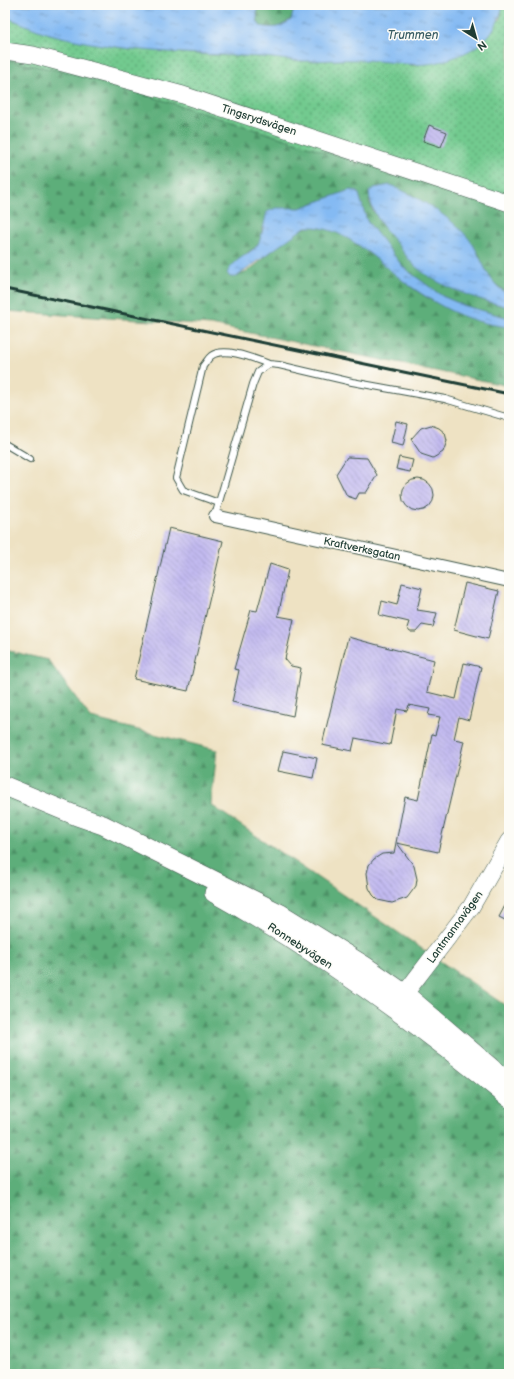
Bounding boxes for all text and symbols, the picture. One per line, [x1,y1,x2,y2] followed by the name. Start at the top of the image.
[456,18,496,58] north arrow
[388,28,439,43] water label: Trummen
[475,38,489,53] text: N
[220,102,298,138] street label: Tingsrydsvägen
[322,534,402,564] street label: Kraftverksgatan
[424,888,486,966] street label: Lantmannavägen
[265,920,335,972] street label: Ronnebyvägen

